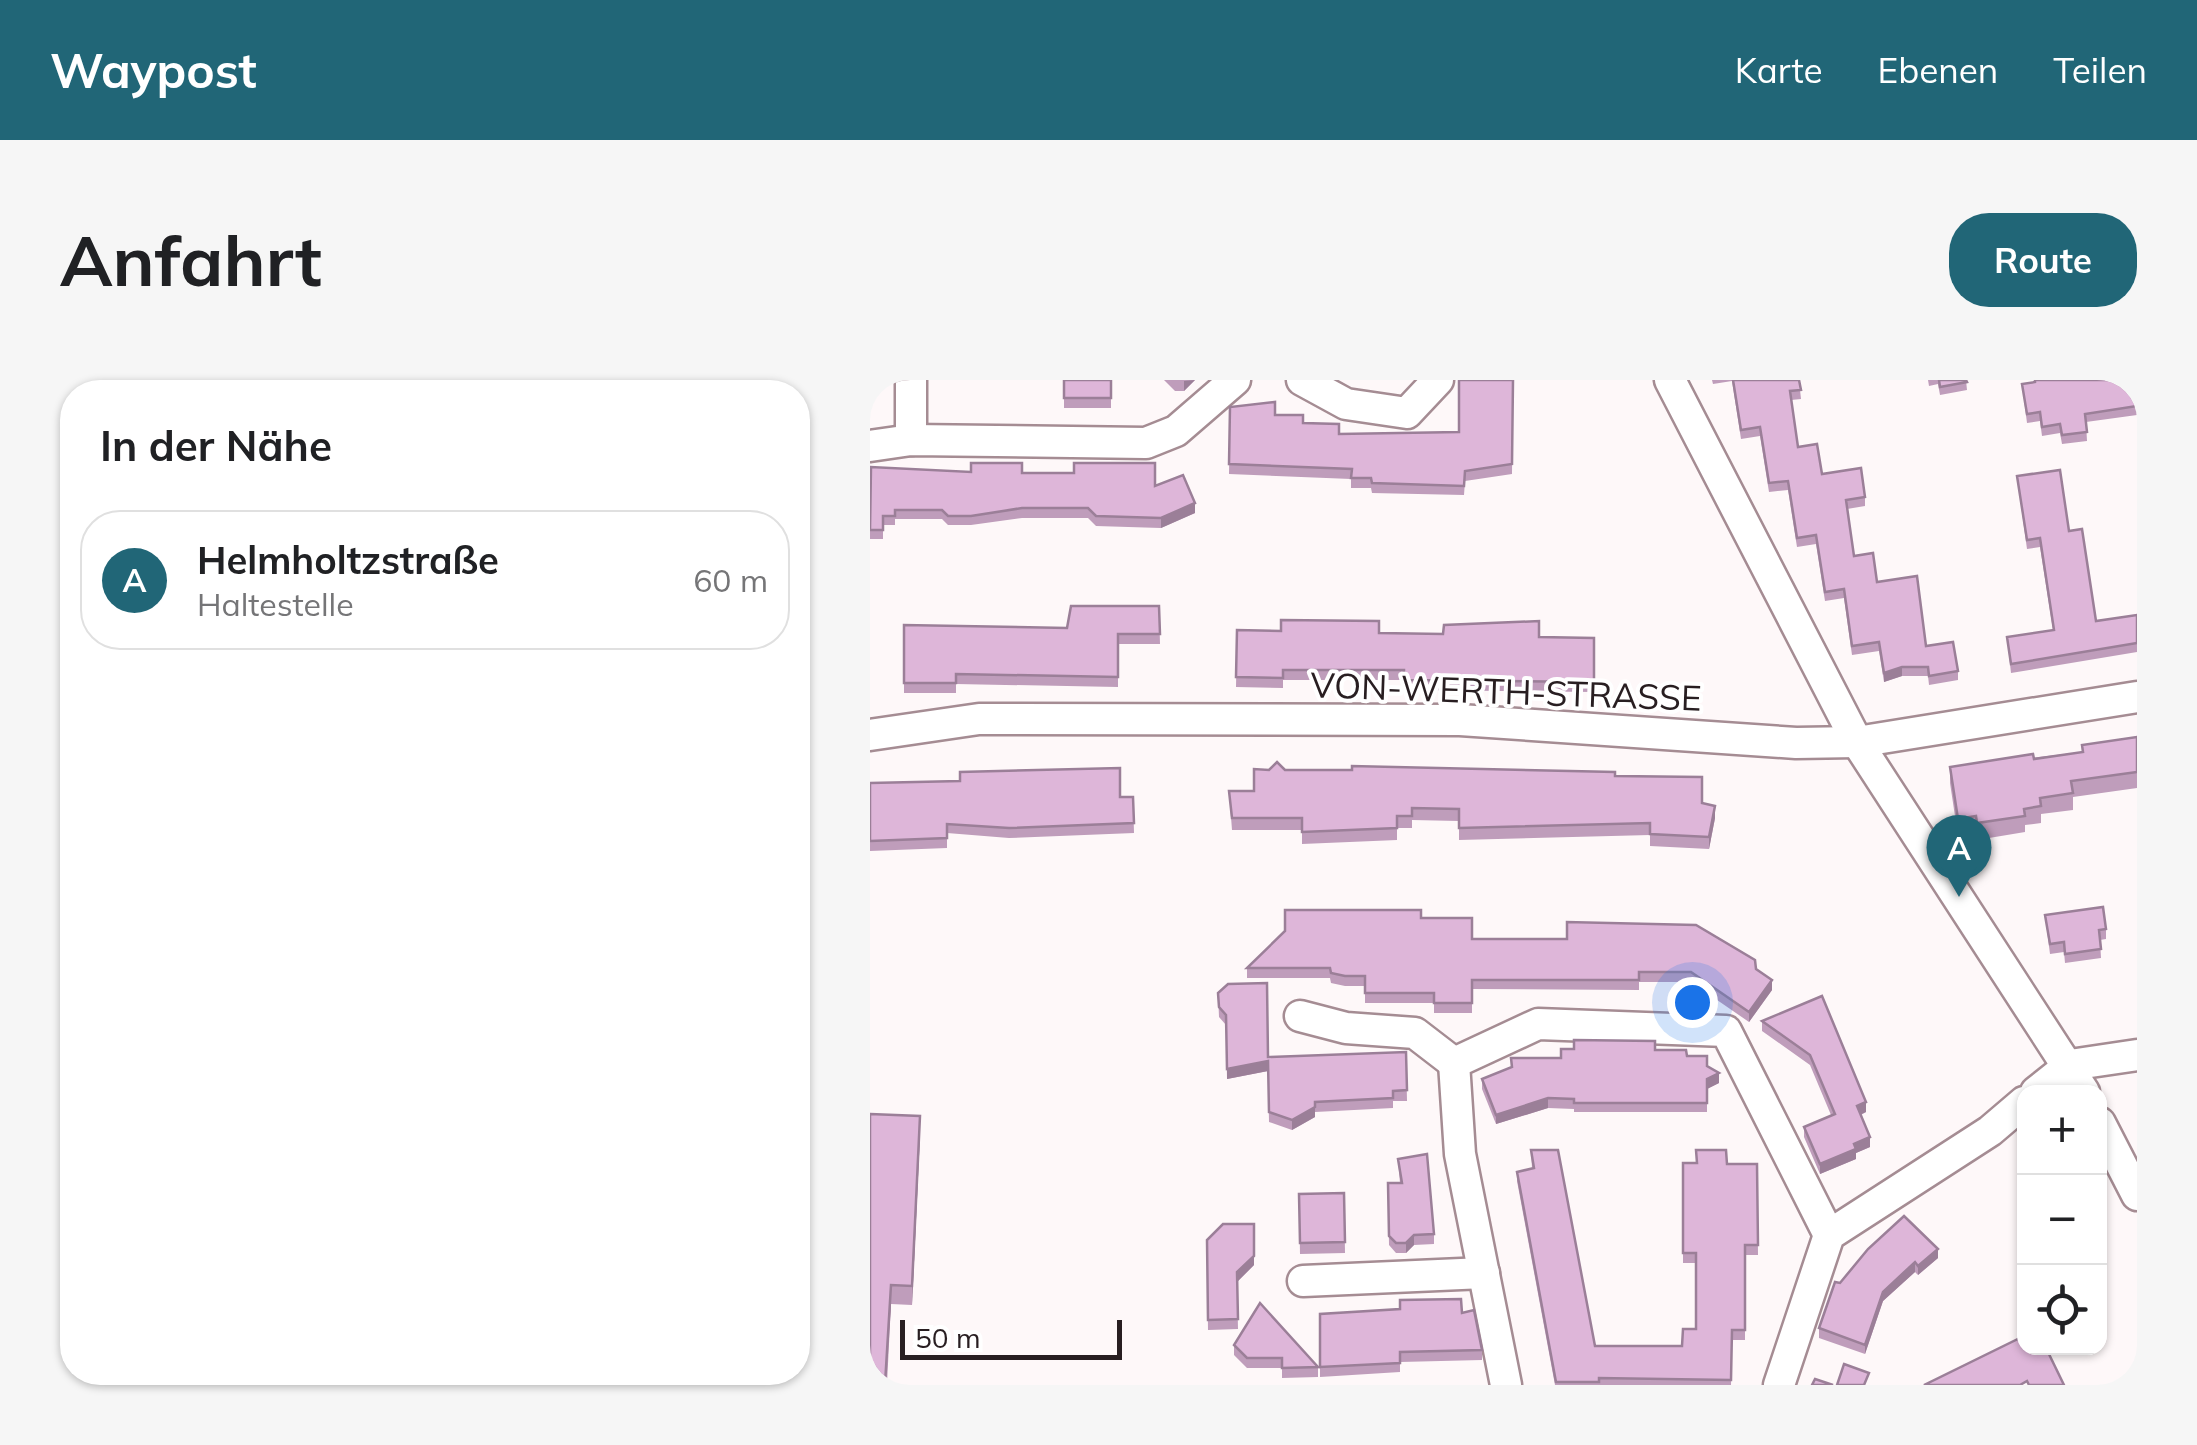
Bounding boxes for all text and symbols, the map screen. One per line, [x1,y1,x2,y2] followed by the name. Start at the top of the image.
[50,40,257,100] text: Waypost
[1735,48,1823,92] text: Karte
[1878,48,1998,92] text: Ebenen
[2053,48,2147,92] text: Teilen
[1949,213,2137,307] button: Route
[60,216,322,304] text: Anfahrt
[100,419,332,472] text: In der Nähe
[197,536,499,584] text: Helmholtzstraße
[122,560,147,600] text: A
[693,560,768,600] text: 60 m
[197,584,354,624] text: Haltestelle
[1310,662,1702,720] street label: VON-WERTH-STRASSE
[1926,814,1992,897] pin: A
[1667,977,1718,1028] your location
[2017,1085,2107,1355] map controls
[2017,1085,2107,1175] button: +
[2017,1175,2107,1265] button: −
[2017,1265,2107,1355] button: locate
[900,1315,1122,1360] scale bar
[915,1320,981,1355] text: 50 m

